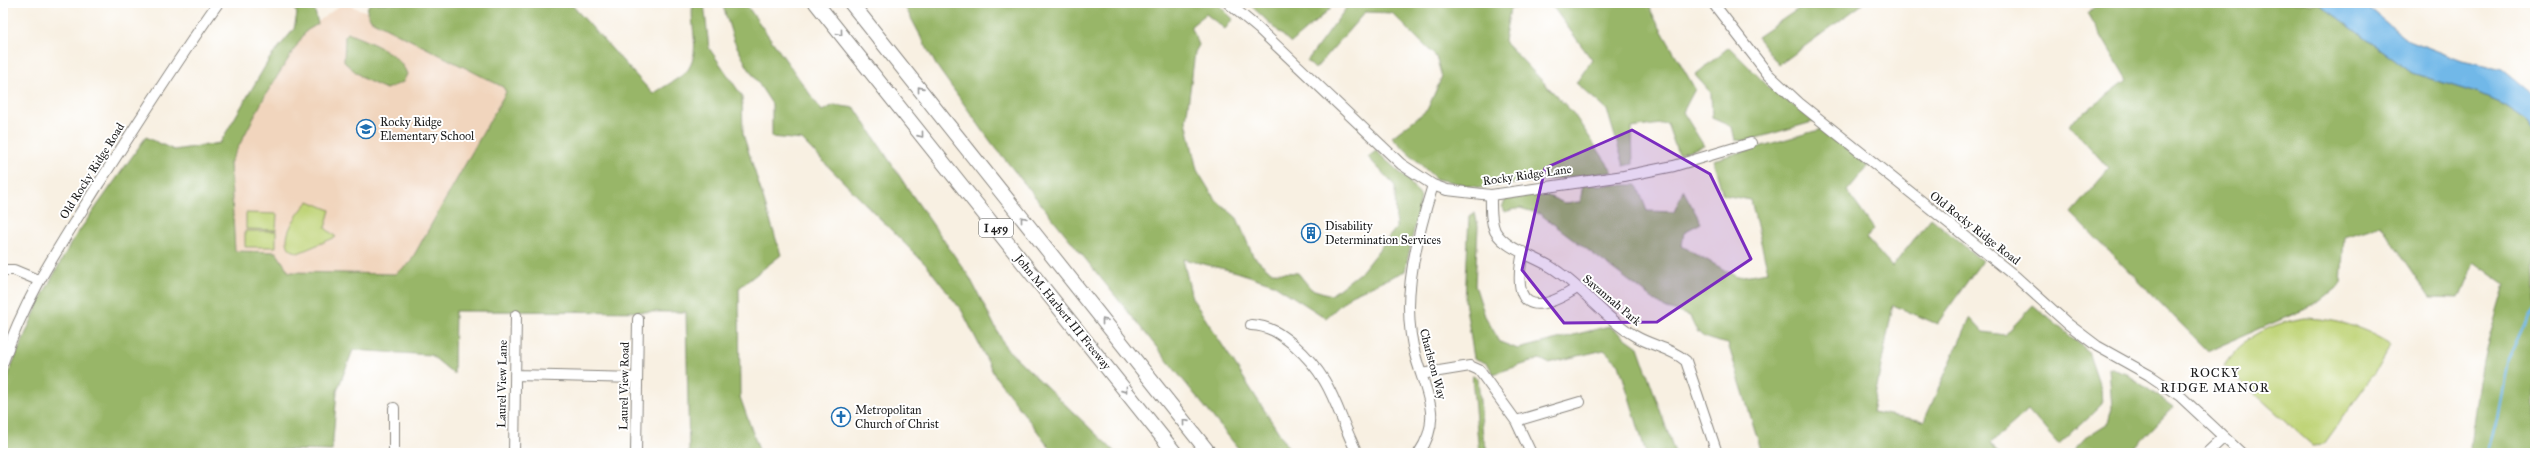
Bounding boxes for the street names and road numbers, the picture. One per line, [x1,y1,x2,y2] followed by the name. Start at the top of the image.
[57,120,128,222] street label: Old Rocky Ridge Road
[1482,162,1573,189] street label: Rocky Ridge Lane
[1926,188,2023,268] street label: Old Rocky Ridge Road
[979,219,1013,237] road number: I 459
[1010,250,1114,373] street label: John M. Harbert III Freeway
[1580,272,1644,329] street label: Savannah Park
[1417,327,1449,401] street label: Charlston Way
[494,340,510,428] street label: Laurel View Lane
[616,342,632,430] street label: Laurel View Road

